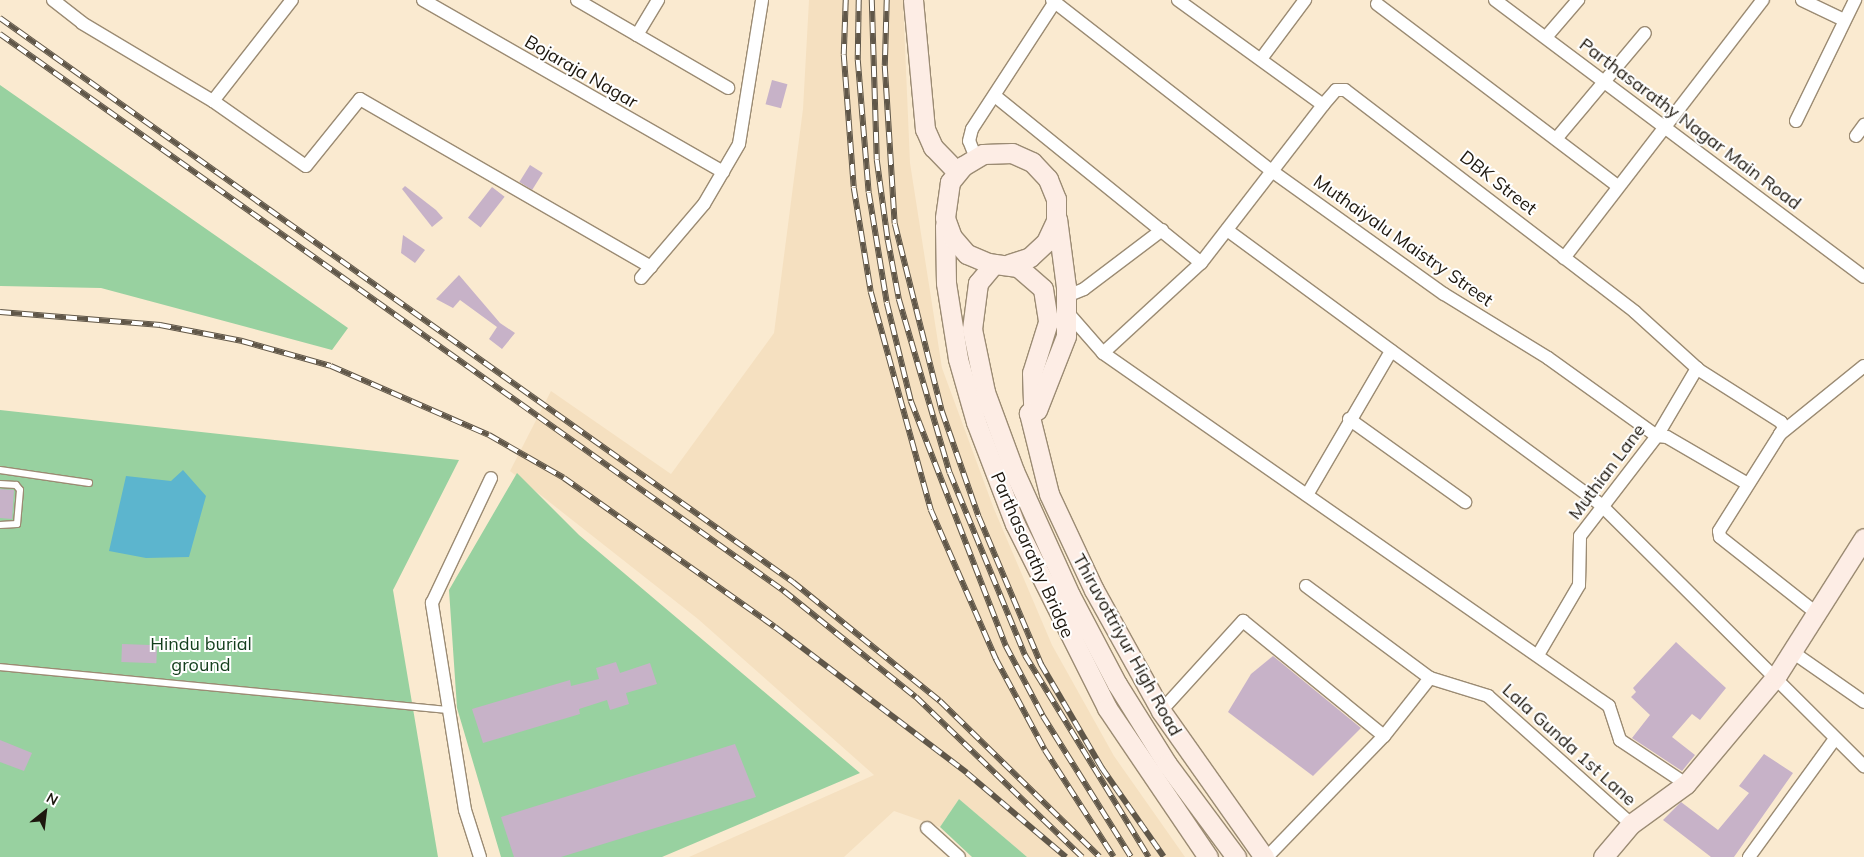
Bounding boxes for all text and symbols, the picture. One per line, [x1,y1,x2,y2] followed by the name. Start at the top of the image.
[521,31,641,113] street label: Bojaraja Nagar
[1575,34,1805,214] street label: Parthasarathy Nagar Main Road
[1455,146,1541,220] street label: DBK Street
[1309,171,1497,311] street label: Muthaiyalu Maistry Street
[1564,420,1650,524] street label: Muthian Lane
[986,469,1078,641] street label: Parthasarathy Bridge
[1068,550,1186,740] street label: Thiruvottriyur High Road
[150,634,252,676] park label: Hindu burial ground
[1498,679,1640,811] street label: Lala Gunda 1st Lane
[20,787,70,837] north arrow
[43,788,61,809] text: N

